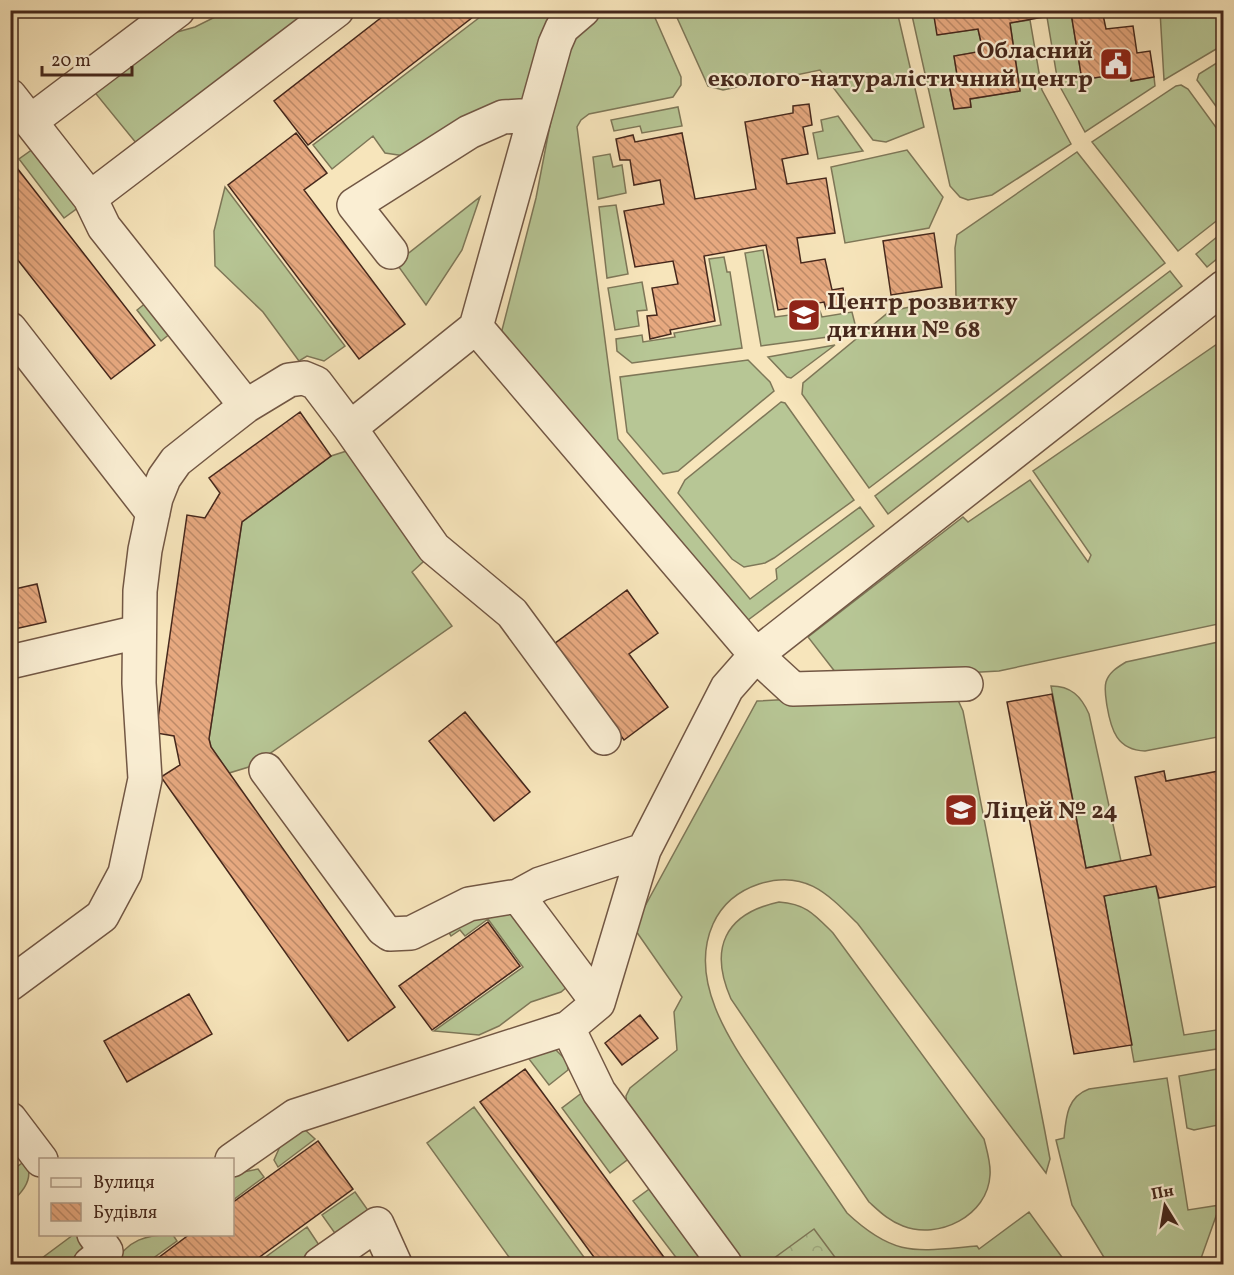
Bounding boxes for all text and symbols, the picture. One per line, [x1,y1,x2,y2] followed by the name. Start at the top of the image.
[708,35,1093,97] place label: Обласний еколого-натуралістичний центр
[42,39,132,77] scale bar
[1098,46,1134,82] public building icon: Обласний еколого-натуралістичний центр
[51,49,91,74] text: 20 m
[827,286,1018,348] place label: Центр розвитку дитини № 68
[786,297,822,333] school or university icon: Центр розвитку дитини № 68
[943,792,979,828] school or university icon: Ліцей № 24
[984,795,1118,829] place label: Ліцей № 24
[39,1158,234,1236] legend
[93,1171,155,1196] text: Вулиця
[1135,1176,1195,1236] north arrow
[1149,1180,1176,1206] text: Пн
[93,1201,157,1226] text: Будівля

